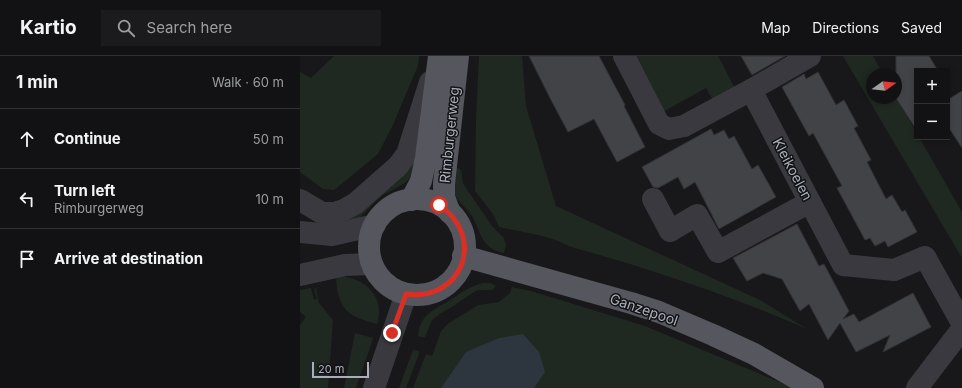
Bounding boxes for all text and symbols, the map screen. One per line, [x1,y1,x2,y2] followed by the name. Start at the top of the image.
[101,10,381,46] search box
[20,16,77,39] text: Kartio
[115,17,137,39] icon: search
[147,18,232,37] text: Search here
[761,19,790,36] text: Map
[812,19,879,36] text: Directions
[901,19,942,36] text: Saved
[866,68,902,104] north arrow
[914,68,950,140] map controls
[914,68,950,104] button: +
[16,72,58,92] text: 1 min
[212,74,284,90] text: Walk · 60 m
[435,86,463,184] street label: Rimburgerweg
[914,104,950,140] button: −
[16,128,38,150] icon: ahead
[54,129,121,148] text: Continue
[253,131,284,147] text: 50 m
[770,135,816,203] street label: Kleikoelen
[54,181,115,200] text: Turn left
[16,188,38,210] icon: left
[255,191,284,207] text: 10 m
[430,196,448,214] route start
[54,200,144,216] text: Rimburgerweg
[16,248,38,270] icon: arrive
[54,249,203,268] text: Arrive at destination
[608,289,680,329] street label: Ganzepool
[383,324,401,342] route end
[312,360,369,379] scale bar
[318,362,344,376] text: 20 m

